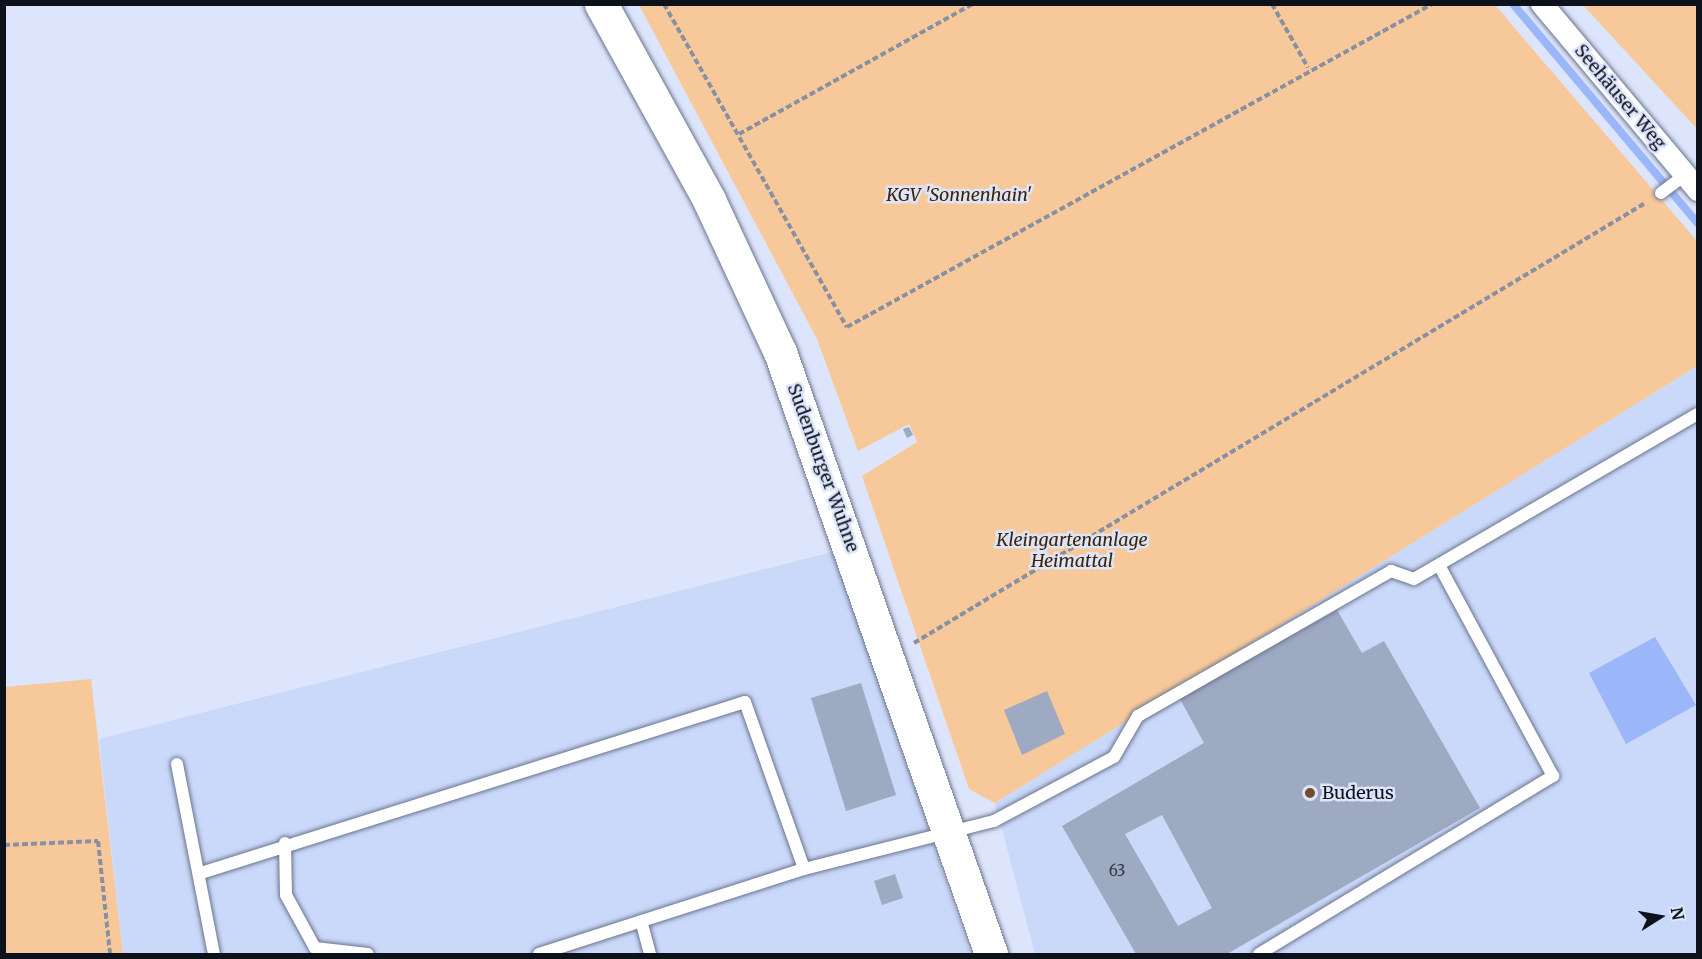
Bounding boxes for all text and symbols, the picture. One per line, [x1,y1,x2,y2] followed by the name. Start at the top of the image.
[1570,40,1670,154] street label: Seehäuser Weg
[886,184,1032,206] park label: KGV 'Sonnenhain'
[782,381,864,555] street label: Sudenburger Wuhne
[996,530,1148,572] park label: Kleingartenanlage Heimattal
[1322,782,1394,804] place label: Buderus
[1303,786,1317,800] marker: Buderus
[1109,862,1125,880] house number: 63
[1630,887,1690,947] north arrow
[1667,905,1689,922] text: N

